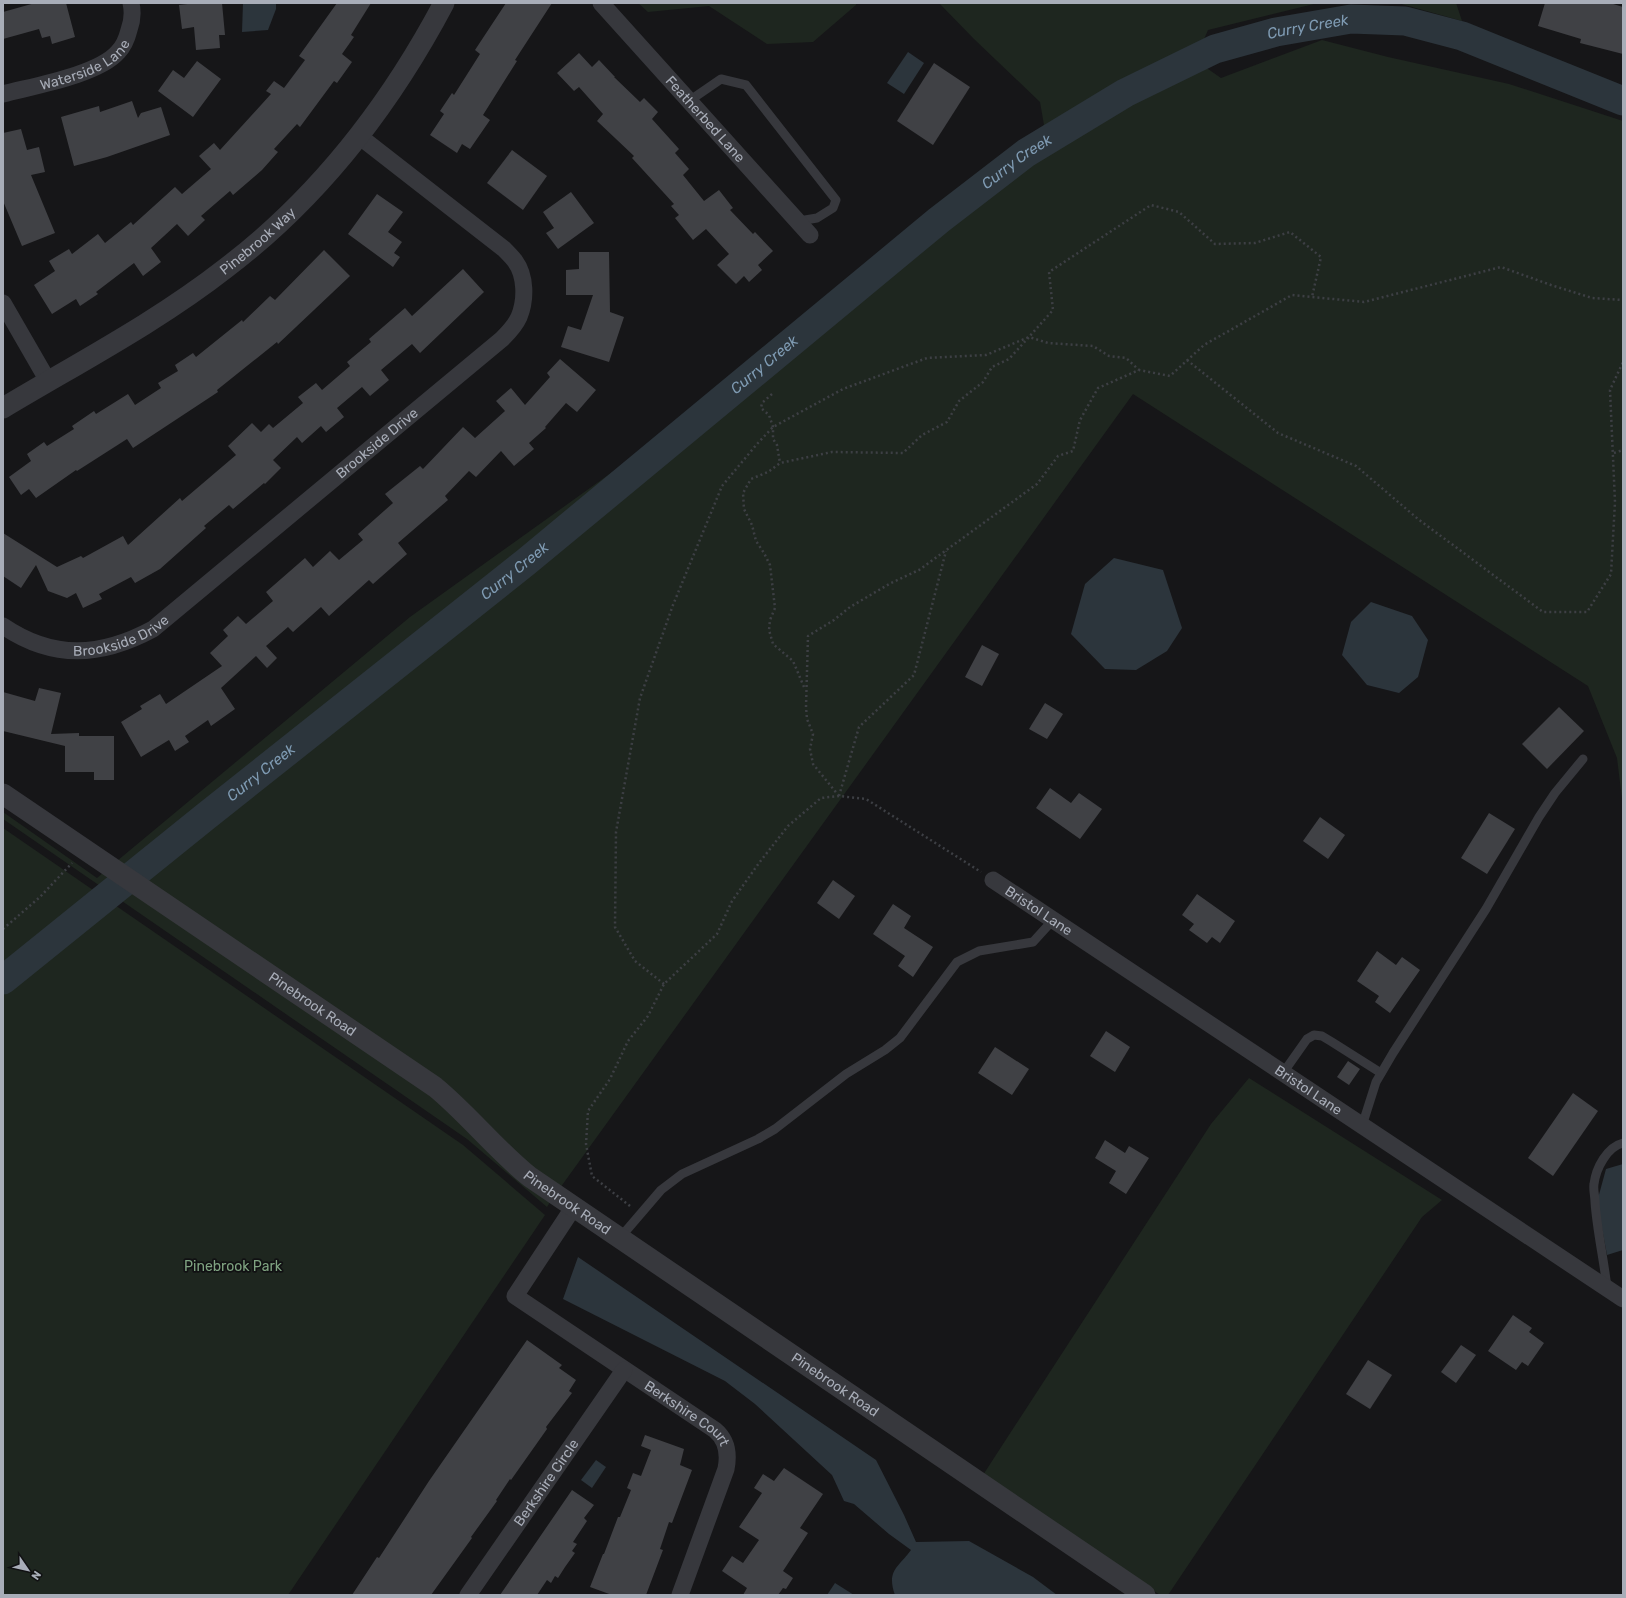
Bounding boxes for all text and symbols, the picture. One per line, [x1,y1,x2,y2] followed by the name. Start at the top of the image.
[1265,11,1350,43] water label: Curry Creek
[38,36,133,93] street label: Waterside Lane
[662,72,749,166] street label: Featherbed Lane
[978,130,1055,193] water label: Curry Creek
[216,203,299,278] street label: Pinebrook Way
[727,331,802,398] water label: Curry Creek
[332,404,421,482] street label: Brookside Drive
[477,538,552,604] water label: Curry Creek
[73,611,172,659] street label: Brookside Drive
[223,740,299,805] water label: Curry Creek
[1002,882,1076,939] street label: Bristol Lane
[266,968,360,1040] street label: Pinebrook Road
[1272,1061,1346,1119] street label: Bristol Lane
[520,1167,614,1238] street label: Pinebrook Road
[184,1258,283,1275] park label: Pinebrook Park
[788,1349,882,1420] street label: Pinebrook Road
[641,1377,734,1449] street label: Berkshire Court
[510,1436,582,1529] street label: Berkshire Circle
[8,1550,48,1590] north arrow
[28,1568,43,1582] text: N

